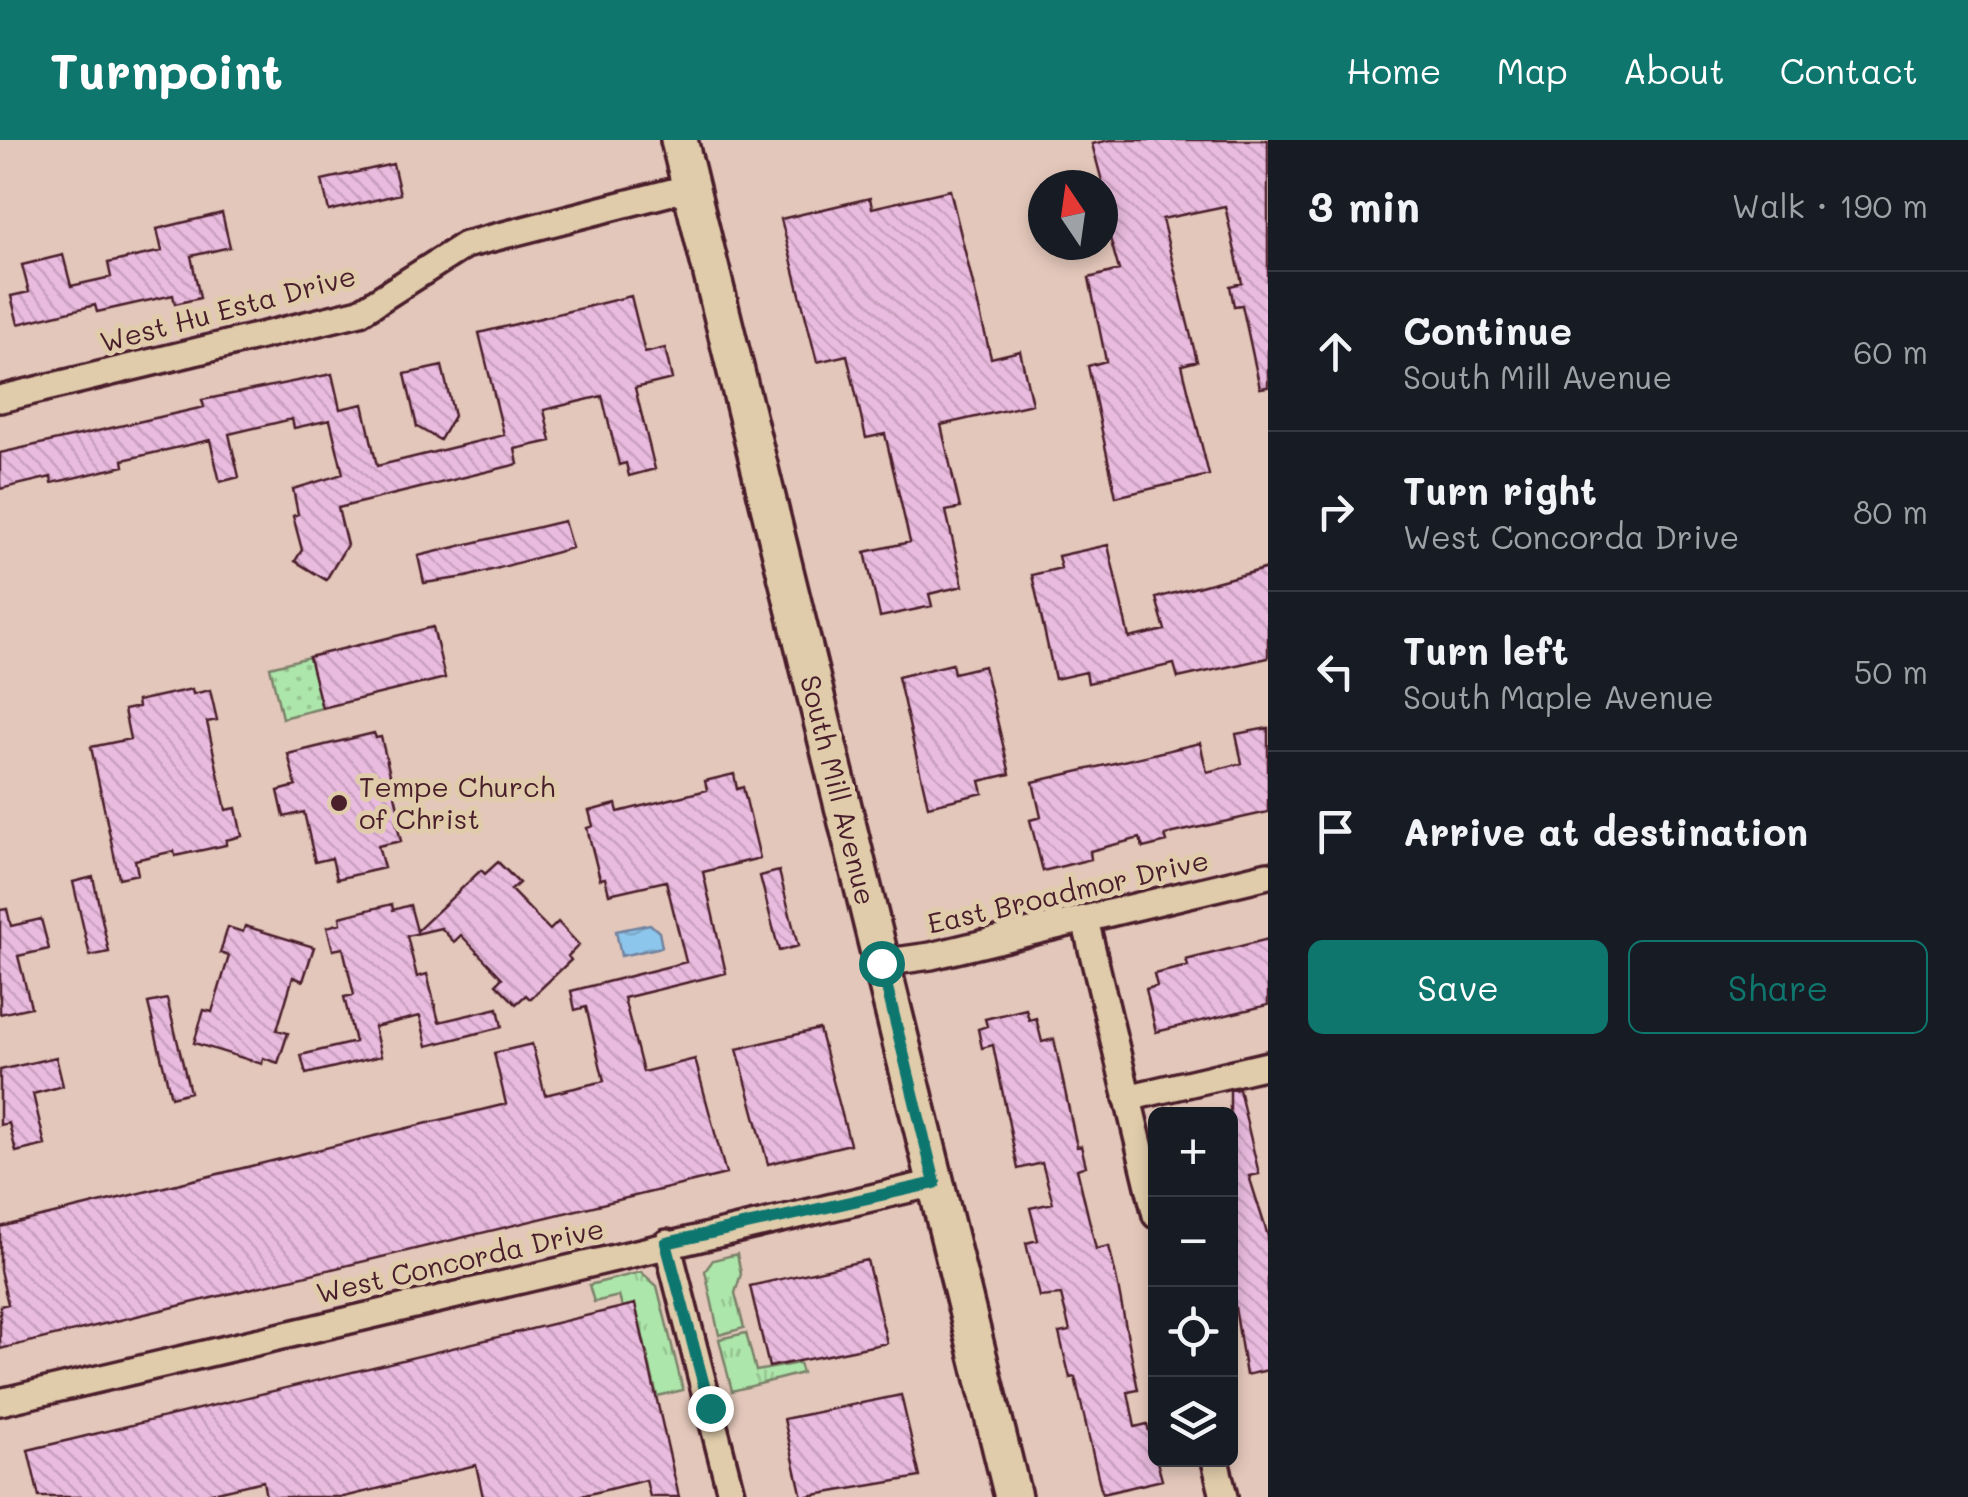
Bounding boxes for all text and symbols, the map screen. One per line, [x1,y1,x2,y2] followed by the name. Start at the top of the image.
[50,39,283,101] text: Turnpoint
[1346,47,1442,93] text: Home
[1497,47,1568,93] text: Map
[1623,47,1725,93] text: About
[1780,47,1918,93] text: Contact
[1028,170,1118,260] north arrow
[1308,178,1420,233] text: 3 min
[1732,184,1928,226] text: Walk · 190 m
[96,257,360,360] street label: West Hu Esta Drive
[1403,305,1572,355] text: Continue
[1308,324,1363,379] icon: ahead
[1853,330,1928,372] text: 60 m
[1403,355,1672,397] text: South Mill Avenue
[1403,465,1597,515] text: Turn right
[1308,484,1363,539] icon: right
[1853,490,1928,532] text: 80 m
[1403,515,1739,557] text: West Concorda Drive
[1403,625,1569,675] text: Turn left
[1308,644,1363,699] icon: left
[1854,650,1928,692] text: 50 m
[793,671,885,908] street label: South Mill Avenue
[1403,675,1714,717] text: South Maple Avenue
[359,768,555,836] place label: Tempe Church of Christ
[328,792,350,814] marker: Tempe Church of Christ
[1308,804,1363,859] icon: arrive
[1403,806,1808,856] text: Arrive at destination
[924,841,1212,941] street label: East Broadmor Drive
[1308,940,1608,1034] button: Save
[1628,940,1928,1034] button: Share
[859,941,905,987] route start
[1148,1107,1238,1467] map controls
[1148,1107,1238,1197] button: +
[1148,1197,1238,1287] button: −
[312,1209,607,1311] street label: West Concorda Drive
[1148,1287,1238,1377] button: locate
[1148,1377,1238,1467] button: layers
[688,1386,734,1432] route end

